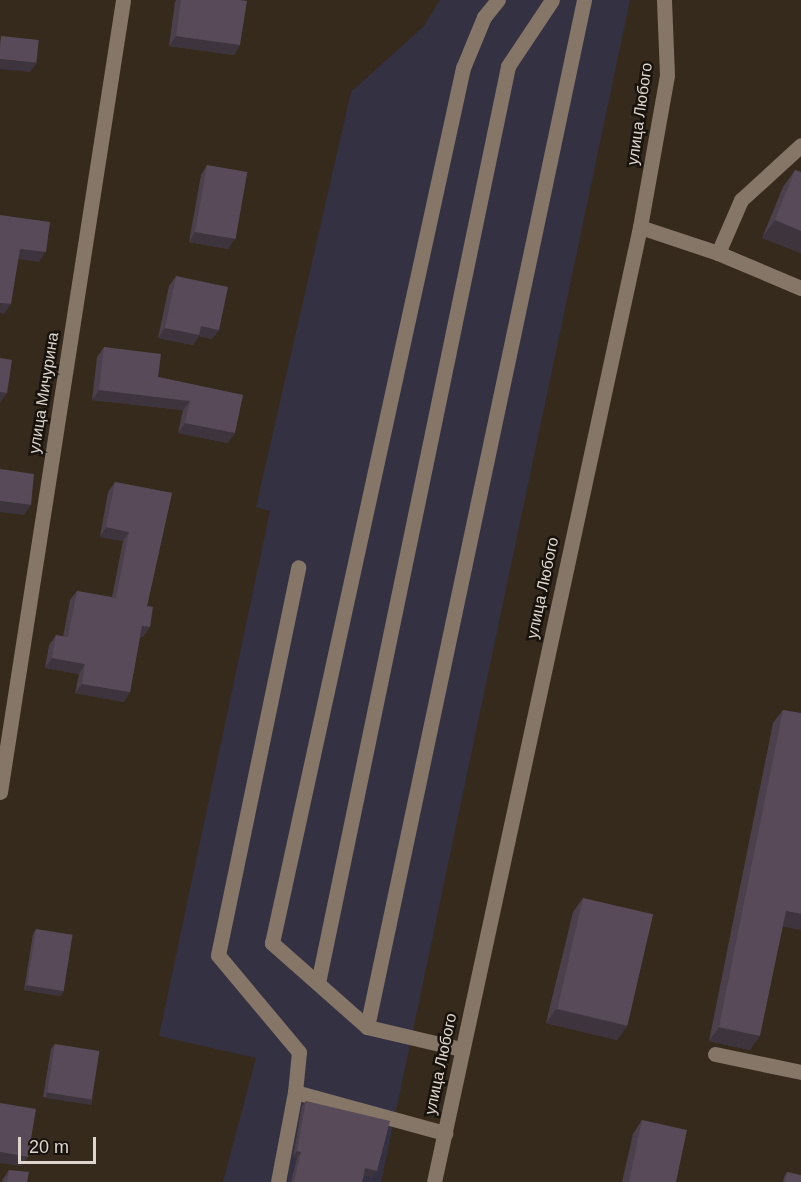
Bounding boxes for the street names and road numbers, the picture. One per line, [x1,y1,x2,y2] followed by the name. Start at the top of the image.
[623,61,657,167] street label: улица Любого
[25,331,63,455] street label: улица Мичурина
[523,535,563,641] street label: улица Любого
[421,1011,461,1117] street label: улица Любого

